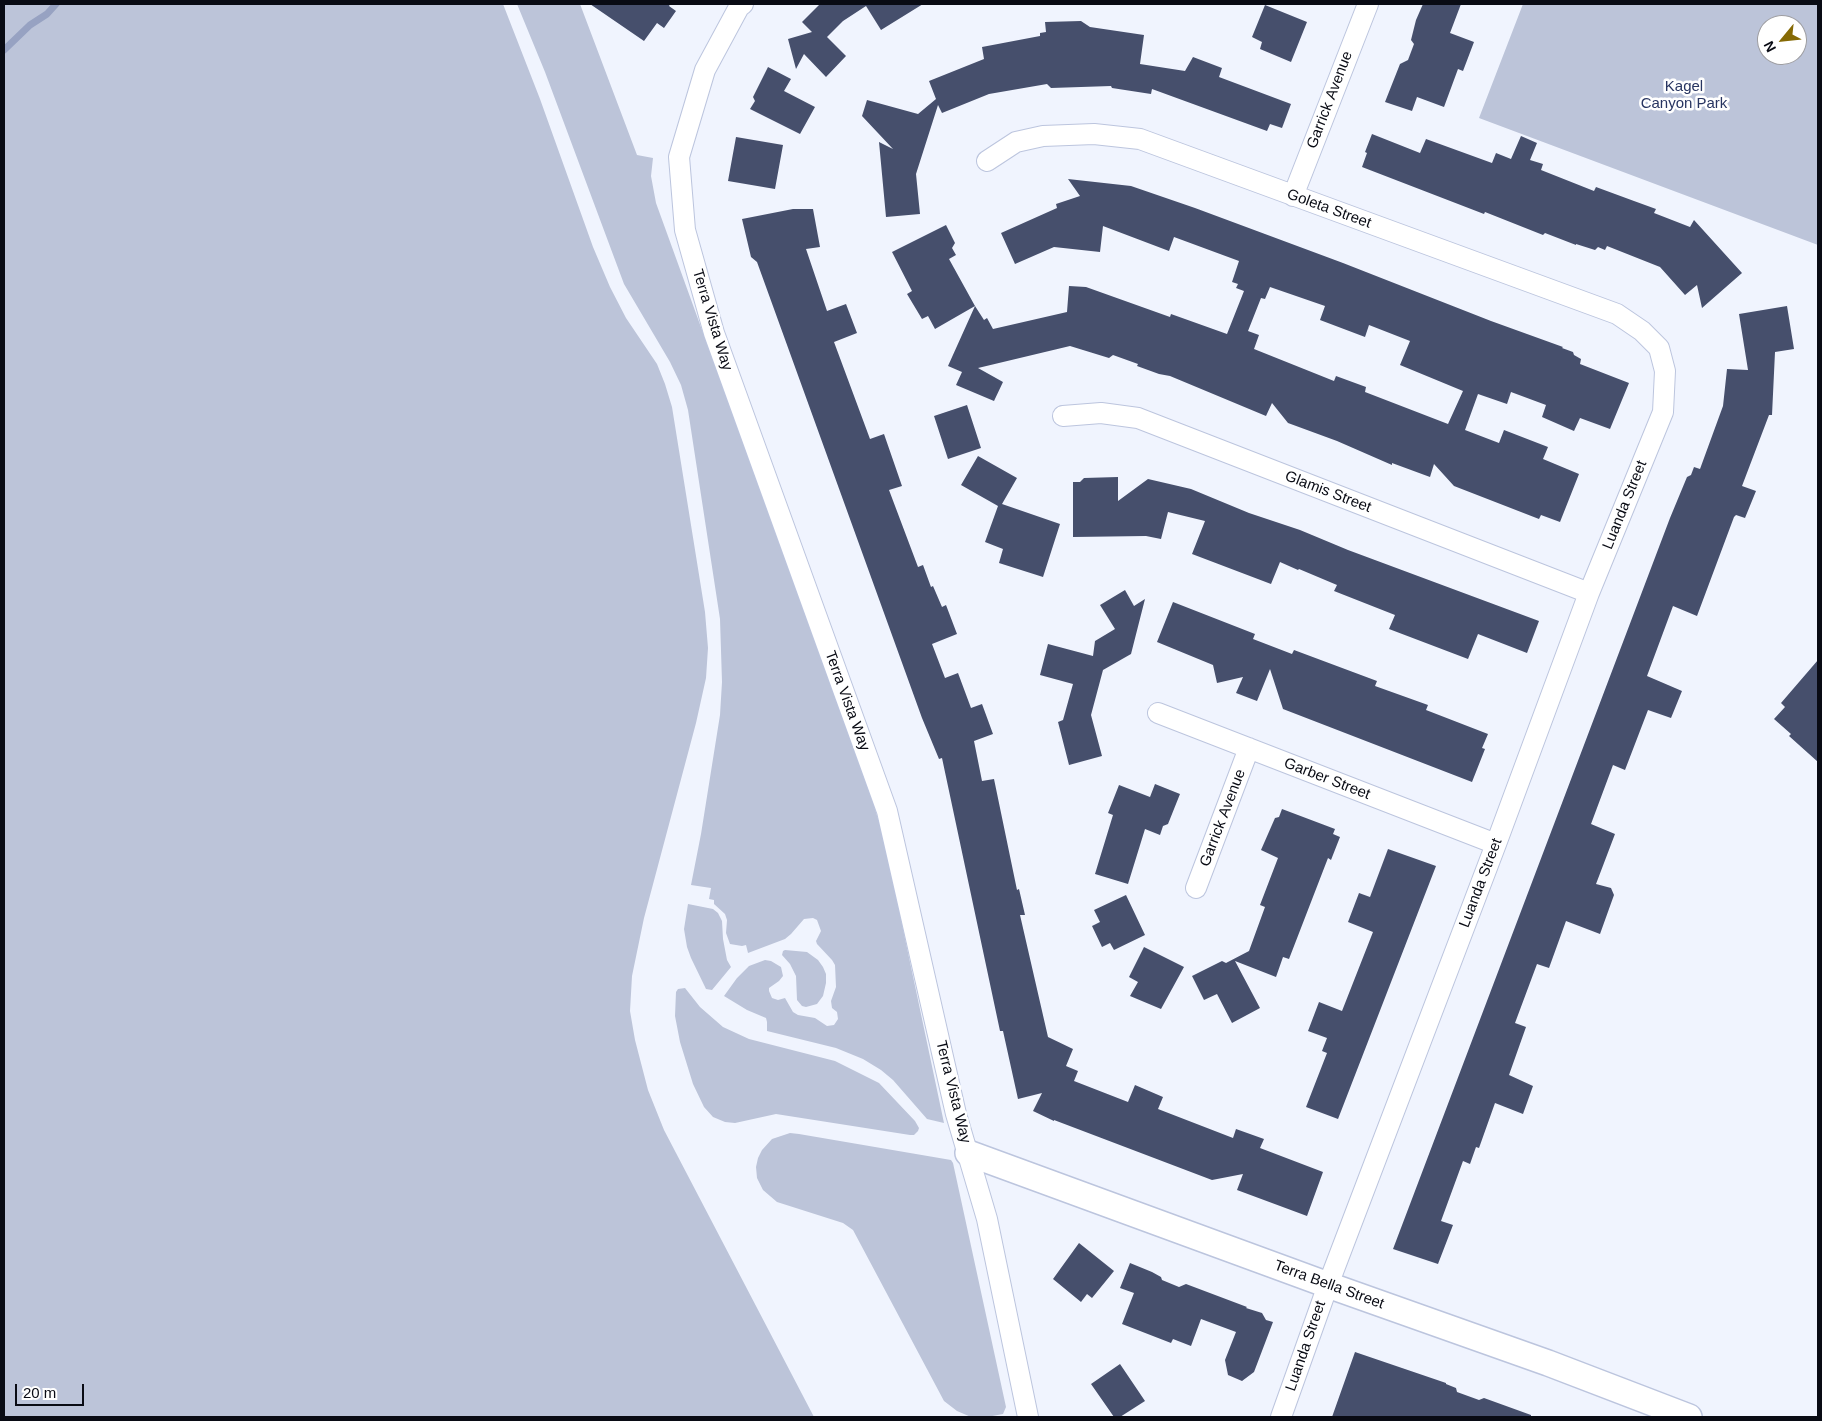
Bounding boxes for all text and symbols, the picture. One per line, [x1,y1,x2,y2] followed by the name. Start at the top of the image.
[1757,15,1807,65] north arrow
[1760,38,1779,55] text: N
[1303,49,1357,151] street label: Garrick Avenue
[1641,78,1727,113] park label: Kagel Canyon Park
[1284,185,1374,233] street label: Goleta Street
[688,267,736,373] street label: Terra Vista Way
[1599,458,1651,552] street label: Luanda Street
[1282,467,1374,517] street label: Glamis Street
[821,649,873,753] street label: Terra Vista Way
[1281,754,1373,804] street label: Garber Street
[1196,767,1250,869] street label: Garrick Avenue
[1456,836,1506,930] street label: Luanda Street
[932,1039,974,1145] street label: Terra Vista Way
[1271,1257,1387,1313] street label: Terra Bella Street
[1282,1299,1330,1393] street label: Luanda Street
[18,1374,86,1406] scale bar
[23,1384,56,1401] text: 20 m

